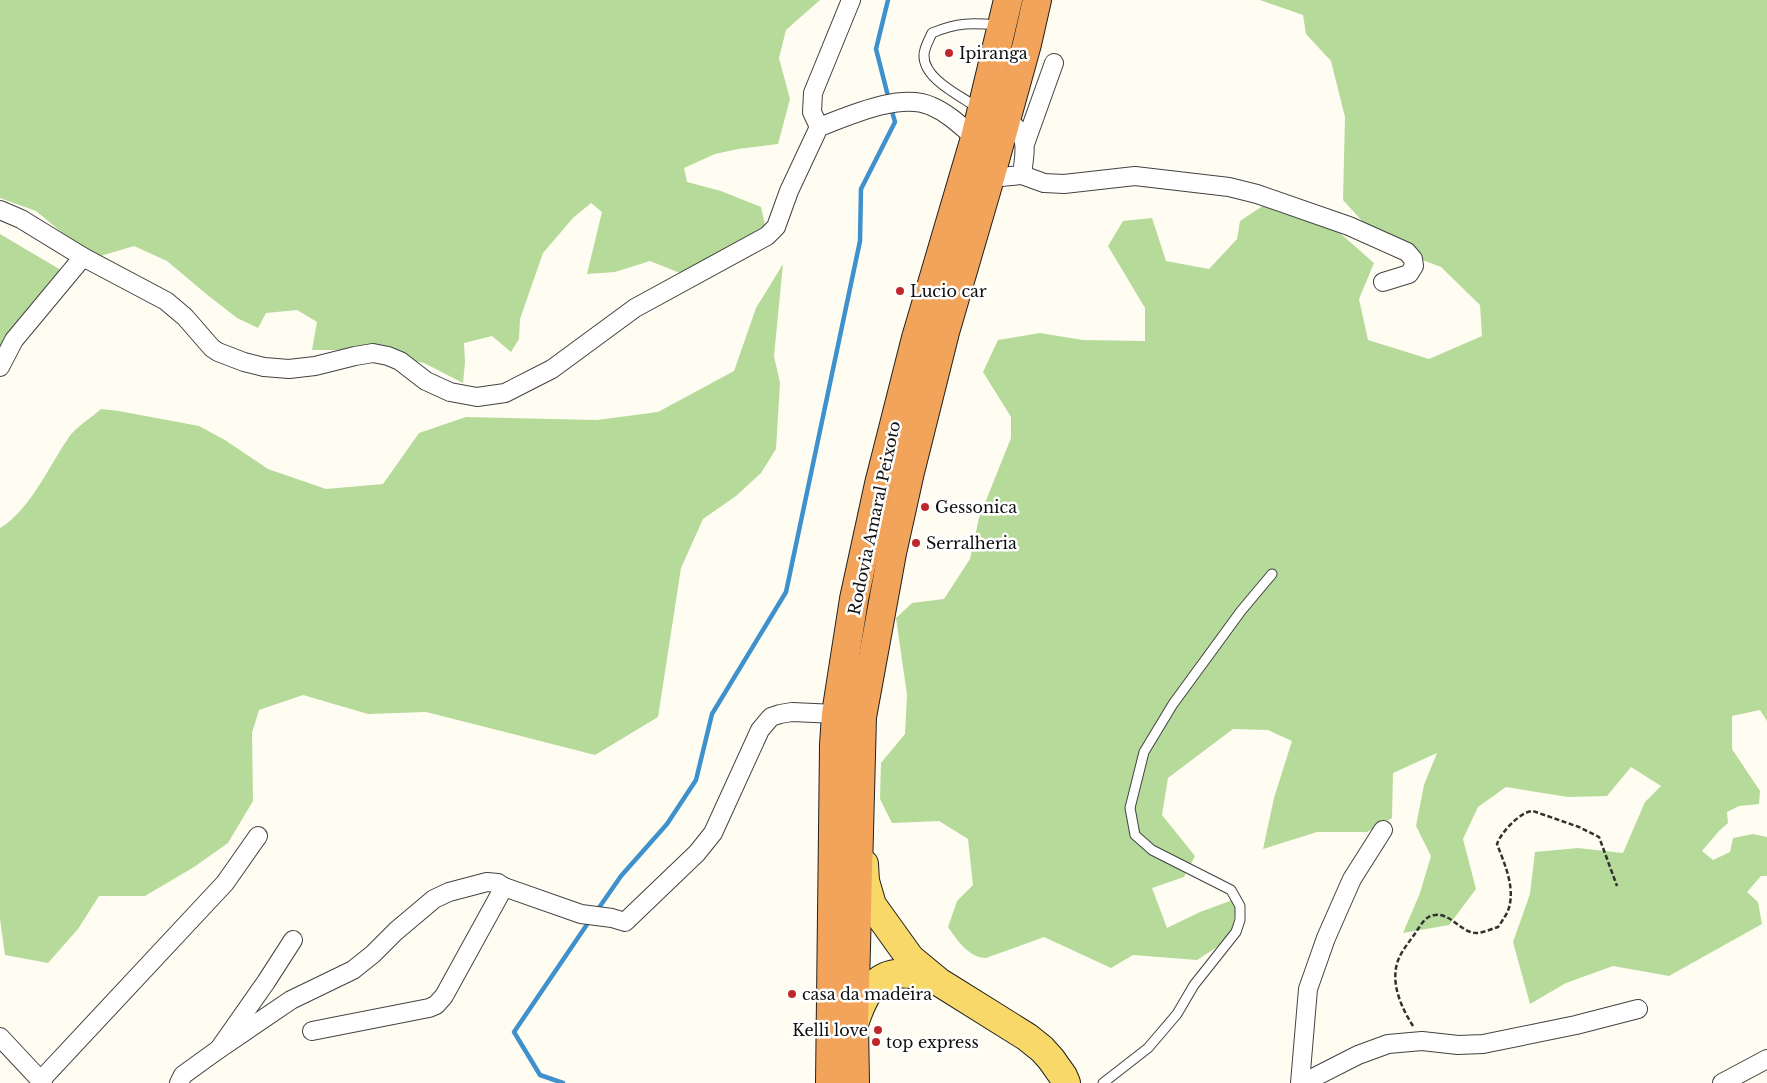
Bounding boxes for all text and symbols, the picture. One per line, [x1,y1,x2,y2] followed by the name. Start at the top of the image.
[959,43,1028,63] place label: Ipiranga
[943,47,955,59] marker: Ipiranga
[910,281,987,301] place label: Lucio car
[894,285,906,297] marker: Lucio car
[844,419,904,617] street label: Rodovia Amaral Peixoto
[935,497,1017,517] place label: Gessonica
[919,501,931,513] marker: Gessonica
[926,533,1017,553] place label: Serralheria
[910,537,922,549] marker: Serralheria
[802,984,932,1004] place label: casa da madeira
[786,988,798,1000] marker: casa da madeira
[792,1020,868,1040] place label: Kelli love
[872,1024,884,1036] marker: Kelli love
[886,1032,979,1052] place label: top express
[870,1036,882,1048] marker: top express

